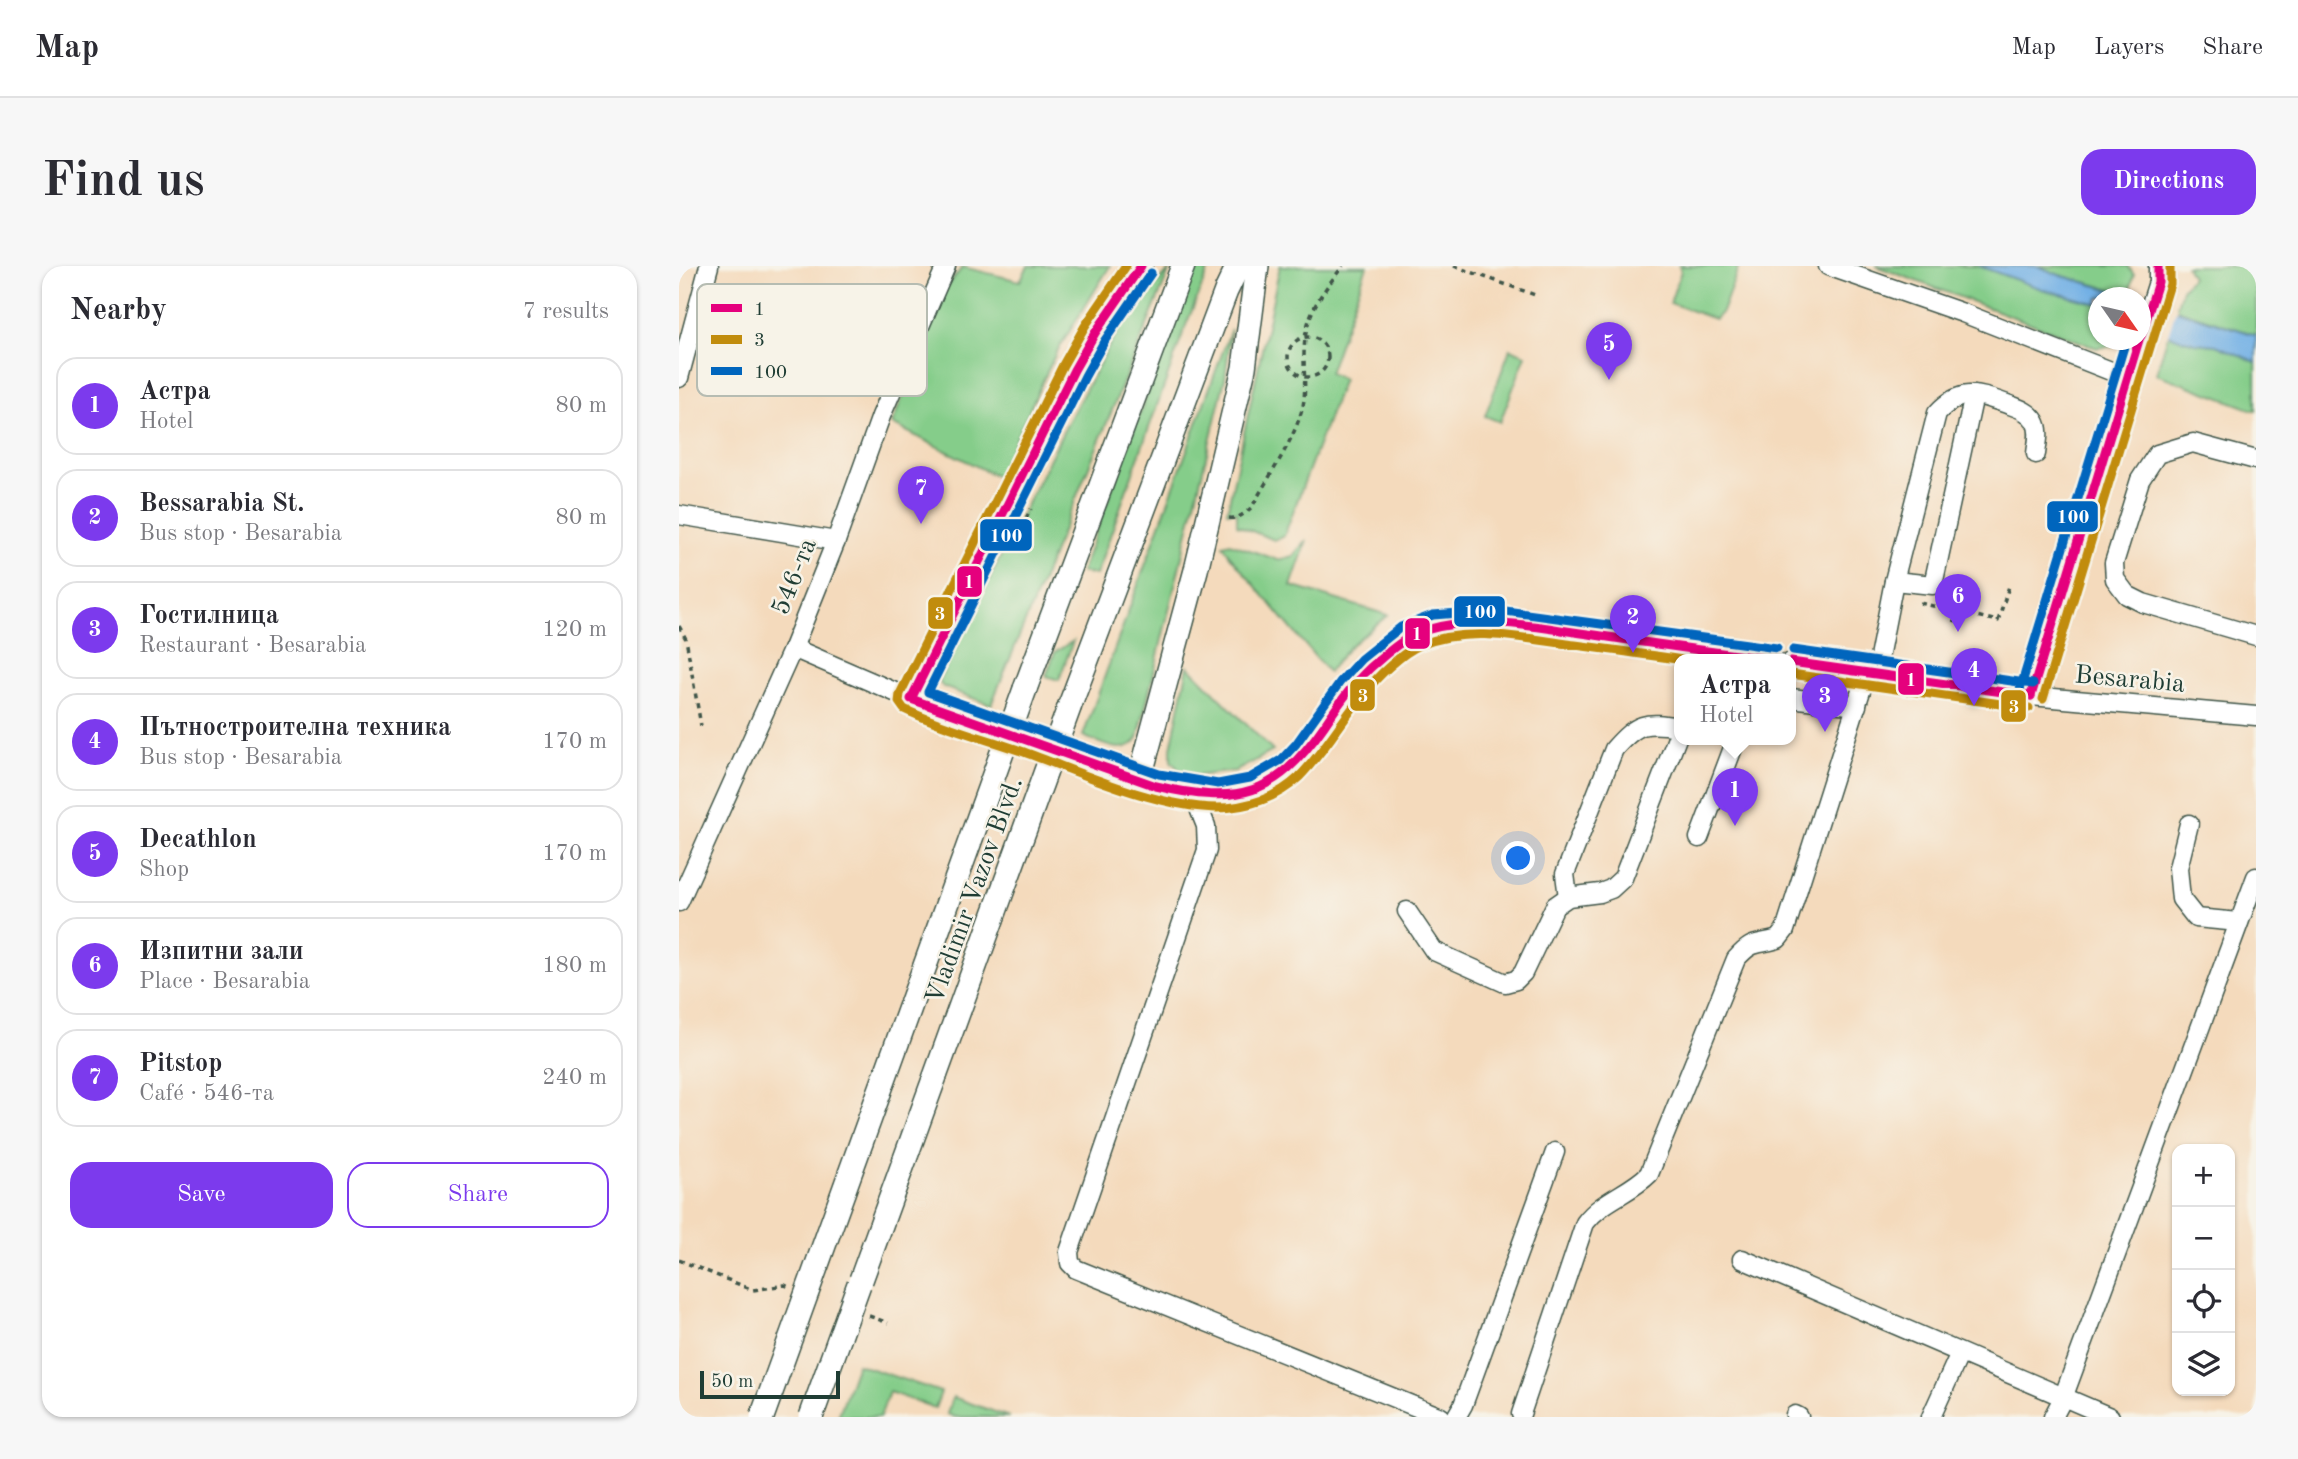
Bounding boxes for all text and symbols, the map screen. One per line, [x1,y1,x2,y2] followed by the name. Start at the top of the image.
[35,32,99,65] text: Map
[2012,36,2056,60] text: Map
[2094,36,2164,60] text: Layers
[2202,36,2263,60] text: Share
[2081,149,2256,215] button: Directions
[42,158,205,207] text: Find us
[697,284,927,396] legend
[2088,287,2151,350] north arrow
[70,296,167,326] text: Nearby
[523,300,609,323] text: 7 results
[754,301,765,320] text: 1
[1586,322,1632,380] pin: 5
[754,332,765,351] text: 3
[754,364,787,383] text: 100
[139,379,211,405] text: Астра
[88,394,102,417] text: 1
[556,394,607,417] text: 80 m
[139,410,193,433] text: Hotel
[898,466,944,524] pin: 7
[139,491,305,517] text: Bessarabia St.
[2046,500,2099,533] line badge: 100
[88,506,102,529] text: 2
[556,506,607,529] text: 80 m
[2056,509,2090,528] text: 100
[979,518,1033,552] line badge: 100
[139,522,342,545] text: Bus stop · Besarabia
[989,528,1023,547] text: 100
[768,535,822,619] street label: 546-та
[956,565,983,598] line badge: 1
[963,574,975,593] text: 1
[1935,574,1981,632] pin: 6
[1453,595,1506,628] line badge: 100
[1610,595,1656,653] pin: 2
[927,596,954,630] line badge: 3
[139,603,279,629] text: Гостилница
[1463,604,1497,623] text: 100
[934,606,946,625] text: 3
[1404,617,1431,650] line badge: 1
[88,618,102,641] text: 3
[542,618,607,641] text: 120 m
[1411,626,1423,645] text: 1
[139,634,366,657] text: Restaurant · Besarabia
[1951,648,1997,706] pin: 4
[1674,654,1796,745] popup
[1897,662,1925,696] line badge: 1
[2074,662,2186,698] street label: Besarabia
[1905,672,1917,691] text: 1
[1699,673,1771,699] text: Астра
[1802,674,1848,732] pin: 3
[1349,678,1376,712] line badge: 3
[1357,688,1369,707] text: 3
[2000,689,2027,723] line badge: 3
[2008,699,2020,718] text: 3
[1699,704,1754,727] text: Hotel
[139,715,451,741] text: Пътностроителна техника
[88,730,102,753] text: 4
[542,730,607,753] text: 170 m
[139,746,342,769] text: Bus stop · Besarabia
[1712,768,1758,826] pin: 1
[922,774,1028,1008] street label: Vladimir Vazov Blvd.
[139,827,257,853] text: Decathlon
[1501,841,1535,875] your location
[88,842,102,865] text: 5
[542,842,607,865] text: 170 m
[139,858,189,881] text: Shop
[139,939,304,965] text: Изпитни зали
[88,954,102,977] text: 6
[542,954,607,977] text: 180 m
[139,970,310,993] text: Place · Besarabia
[139,1051,222,1077] text: Pitstop
[88,1066,102,1089] text: 7
[542,1066,607,1089] text: 240 m
[139,1082,274,1105] text: Café · 546-та
[2172,1144,2235,1396] map controls
[2172,1144,2235,1207] button: +
[70,1162,333,1228] button: Save
[347,1162,609,1228] button: Share
[2172,1207,2235,1270] button: −
[2172,1270,2235,1333] button: locate
[2172,1333,2235,1396] button: layers
[700,1368,840,1400] scale bar
[711,1373,753,1392] text: 50 m

